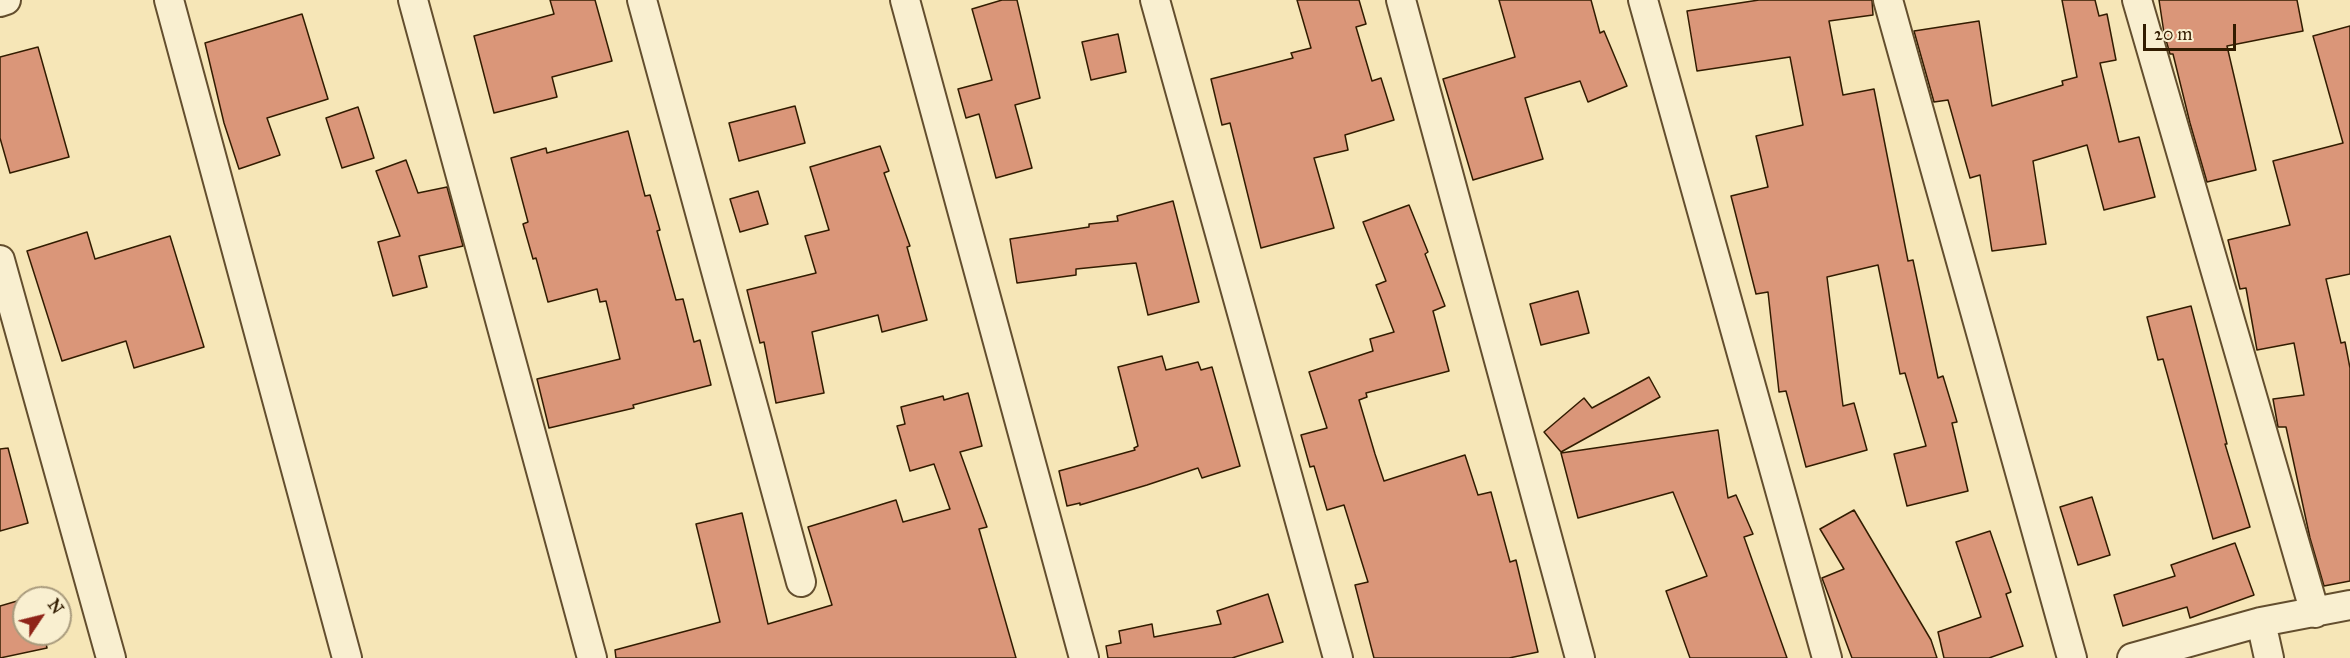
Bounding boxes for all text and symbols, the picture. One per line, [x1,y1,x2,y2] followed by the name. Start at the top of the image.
[2146,12,2239,50] scale bar
[2154,23,2192,45] text: 20 m
[12,586,72,646] north arrow
[44,596,67,618] text: N

